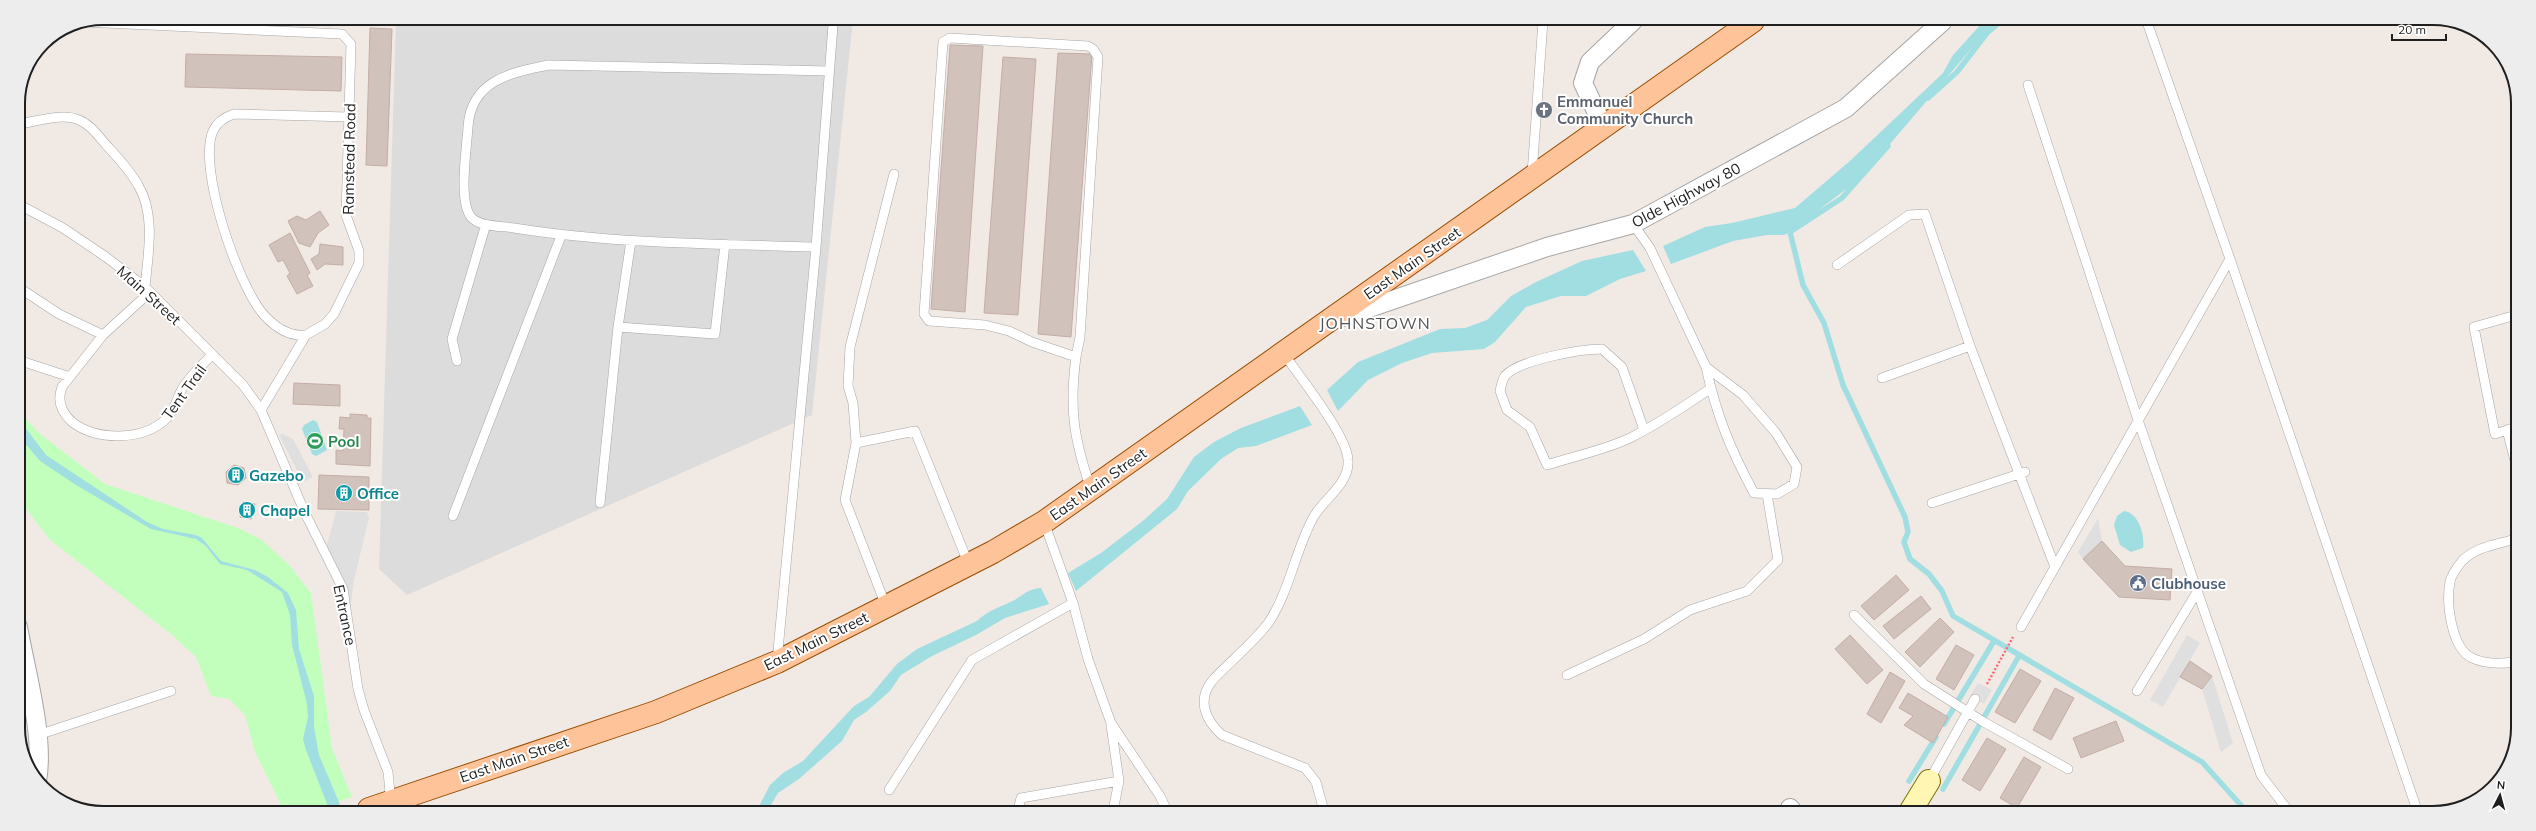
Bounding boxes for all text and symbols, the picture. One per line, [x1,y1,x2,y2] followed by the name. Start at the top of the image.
[2392,16,2446,42] scale bar
[2398,22,2426,37] text: 20 m
[1557,92,1693,128] place label: Emmanuel Community Church
[1534,100,1554,120] church icon: Emmanuel Community Church
[339,103,359,215] street label: Ramstead Road
[1628,158,1744,232] street label: Olde Highway 80
[1360,223,1464,303] street label: East Main Street
[113,261,185,329] street label: Main Street
[1319,313,1431,333] district label: JOHNSTOWN
[158,361,210,423] street label: Tent Trail
[305,431,325,451] sports icon: Pool
[328,432,359,451] place label: Pool
[1046,444,1150,524] street label: East Main Street
[226,465,246,485] building icon: Gazebo
[249,466,304,485] place label: Gazebo
[334,483,354,503] building icon: Office
[357,484,399,503] place label: Office
[237,500,257,520] building icon: Chapel
[260,501,310,520] place label: Chapel
[2128,573,2148,593] public building icon: Clubhouse
[2151,574,2226,593] place label: Clubhouse
[329,583,361,647] street label: Entrance
[761,608,871,674] street label: East Main Street
[457,731,571,787] street label: East Main Street
[2480,775,2520,815] north arrow
[2496,778,2506,792] text: N

